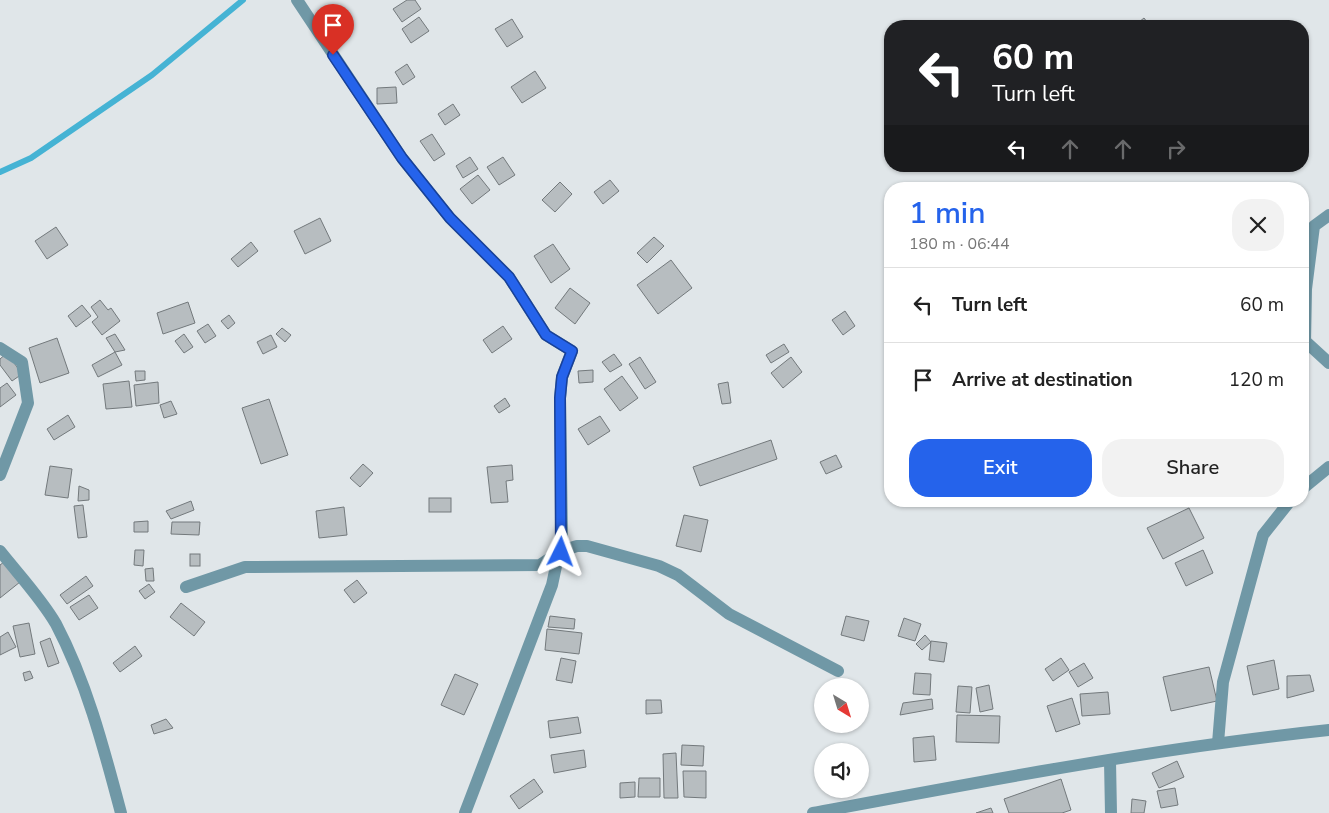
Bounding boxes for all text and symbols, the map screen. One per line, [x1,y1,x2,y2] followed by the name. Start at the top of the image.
[312,4,354,55] pin
[319,11,347,39] icon: arrive
[992,34,1074,81] text: 60 m
[909,40,974,105] icon: left
[992,79,1075,109] text: Turn left
[1003,135,1031,163] icon: left
[1056,135,1084,163] icon: ahead
[1109,135,1137,163] icon: ahead
[1162,135,1190,163] icon: right
[909,193,985,234] text: 1 min
[1232,199,1284,251] button: close
[909,233,1010,255] text: 180 m · 06:44
[909,291,937,319] icon: left
[952,292,1027,318] text: Turn left
[1240,292,1284,318] text: 60 m
[909,366,937,394] icon: arrive
[952,367,1133,393] text: Arrive at destination
[1229,367,1284,393] text: 120 m
[909,439,1092,497] button: Exit
[1102,439,1284,497] button: Share
[534,525,586,577] position arrow
[814,678,869,732] north arrow
[814,678,869,798] map controls
[814,743,869,798] button: sound

